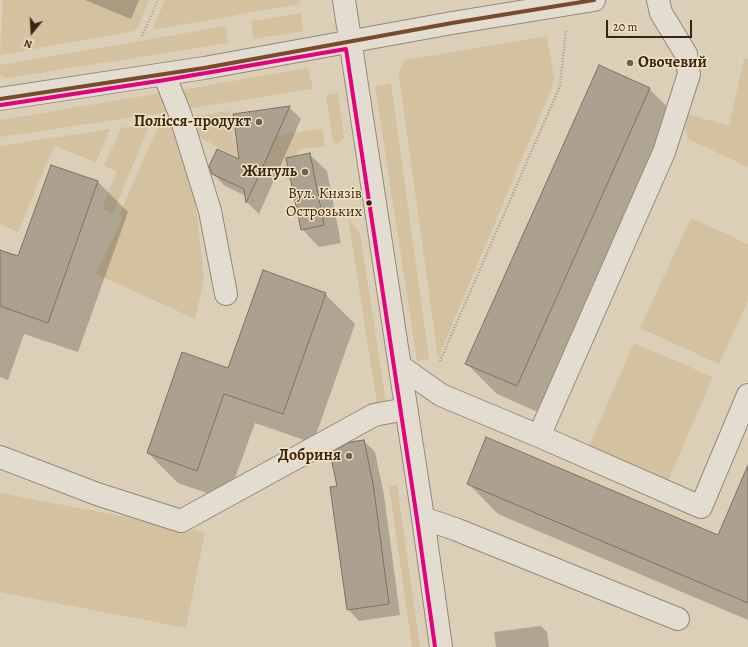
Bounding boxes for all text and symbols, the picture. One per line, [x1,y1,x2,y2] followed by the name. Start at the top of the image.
[12,12,52,52] north arrow
[608,12,694,38] scale bar
[613,19,637,35] text: 20 m
[22,36,34,52] text: N
[638,53,707,73] place label: Овочевий
[625,58,635,68] marker: Овочевий
[134,112,251,132] place label: Полісся-продукт
[254,117,264,127] marker: Полісся-продукт
[242,162,297,182] place label: Жигуль
[300,167,310,177] marker: Жигуль
[286,185,362,220] place label: Вул. Князів Острозьких
[364,198,374,208] marker: Вул. Князів Острозьких
[278,446,341,466] place label: Добриня
[344,451,354,461] marker: Добриня

